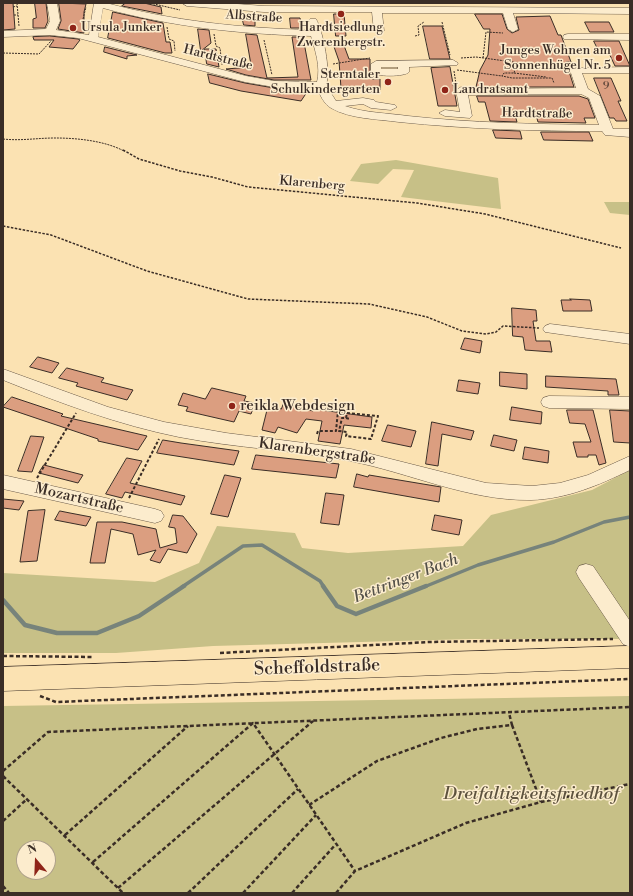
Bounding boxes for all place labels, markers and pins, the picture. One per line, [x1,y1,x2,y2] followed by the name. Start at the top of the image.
[336,9,346,19] marker: Hardtsiedlung Zwerenbergstr.
[81,20,162,36] place label: Ursula Junker
[297,20,385,51] place label: Hardtsiedlung Zwerenbergstr.
[68,23,78,33] marker: Ursula Junker
[500,43,611,74] place label: Junges Wohnen am Sonnenhügel Nr. 5
[614,53,624,63] marker: Junges Wohnen am Sonnenhügel Nr. 5
[271,67,380,98] place label: Sterntaler Schulkindergarten
[383,77,393,87] marker: Sterntaler Schulkindergarten
[453,82,528,98] place label: Landratsamt
[440,85,450,95] marker: Landratsamt
[240,397,355,415] place label: reikla Webdesign
[227,401,237,411] marker: reikla Webdesign

